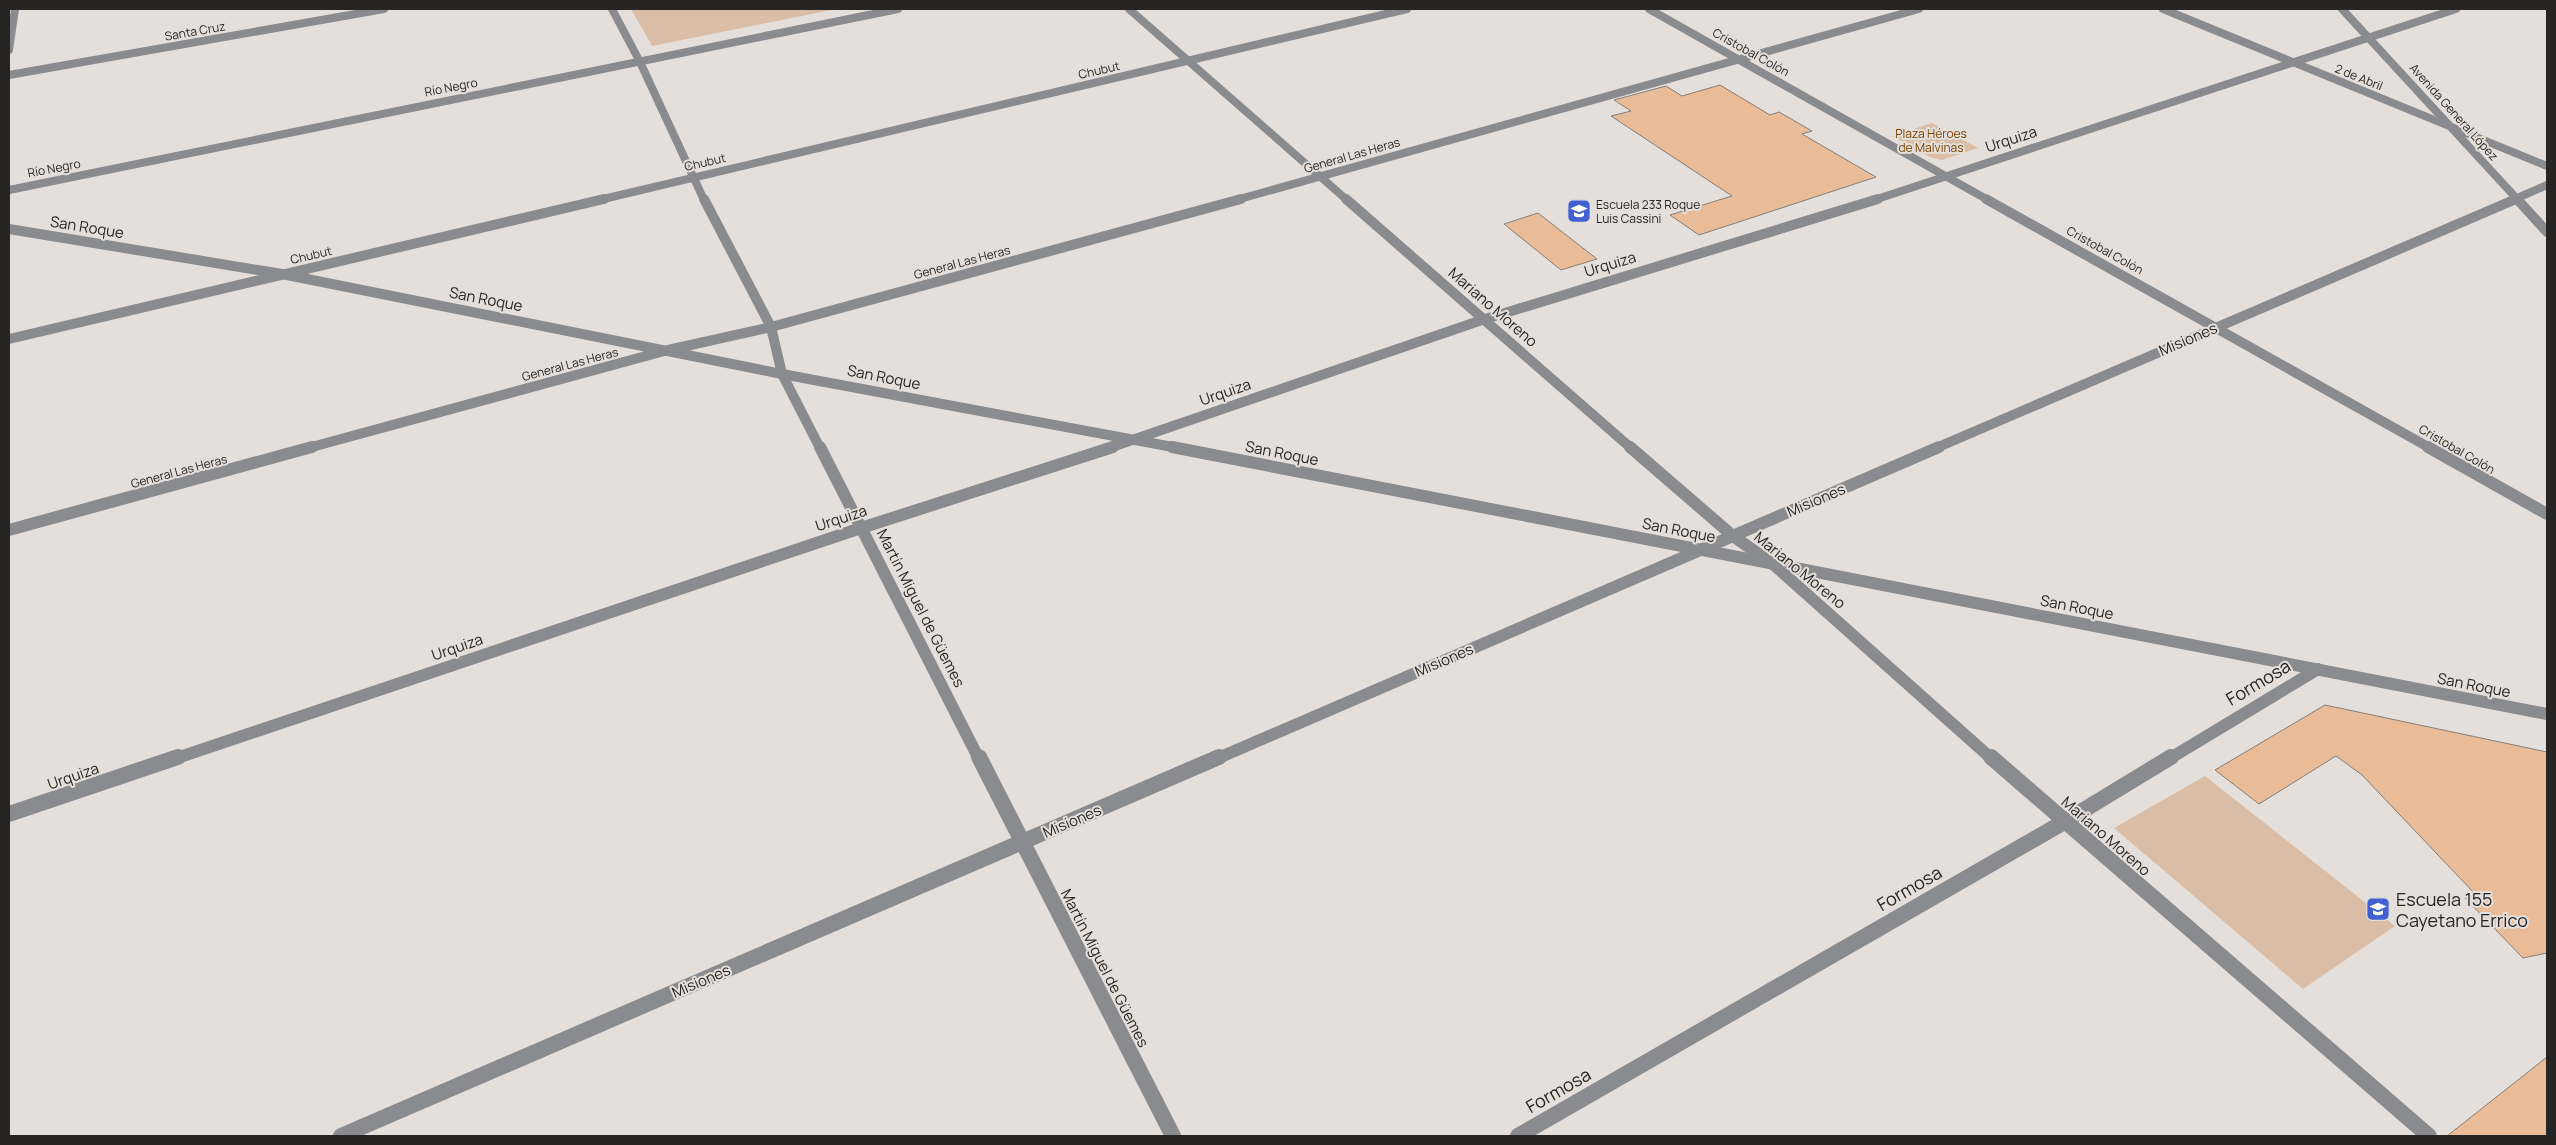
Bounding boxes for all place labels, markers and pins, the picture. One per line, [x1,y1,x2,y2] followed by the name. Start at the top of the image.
[1596,196,1700,227] place label: Escuela 233 Roque Luis Cassini
[1566,198,1592,224] school or university icon: Escuela 233 Roque Luis Cassini
[2396,887,2528,932] place label: Escuela 155 Cayetano Errico
[2365,896,2391,922] school or university icon: Escuela 155 Cayetano Errico

